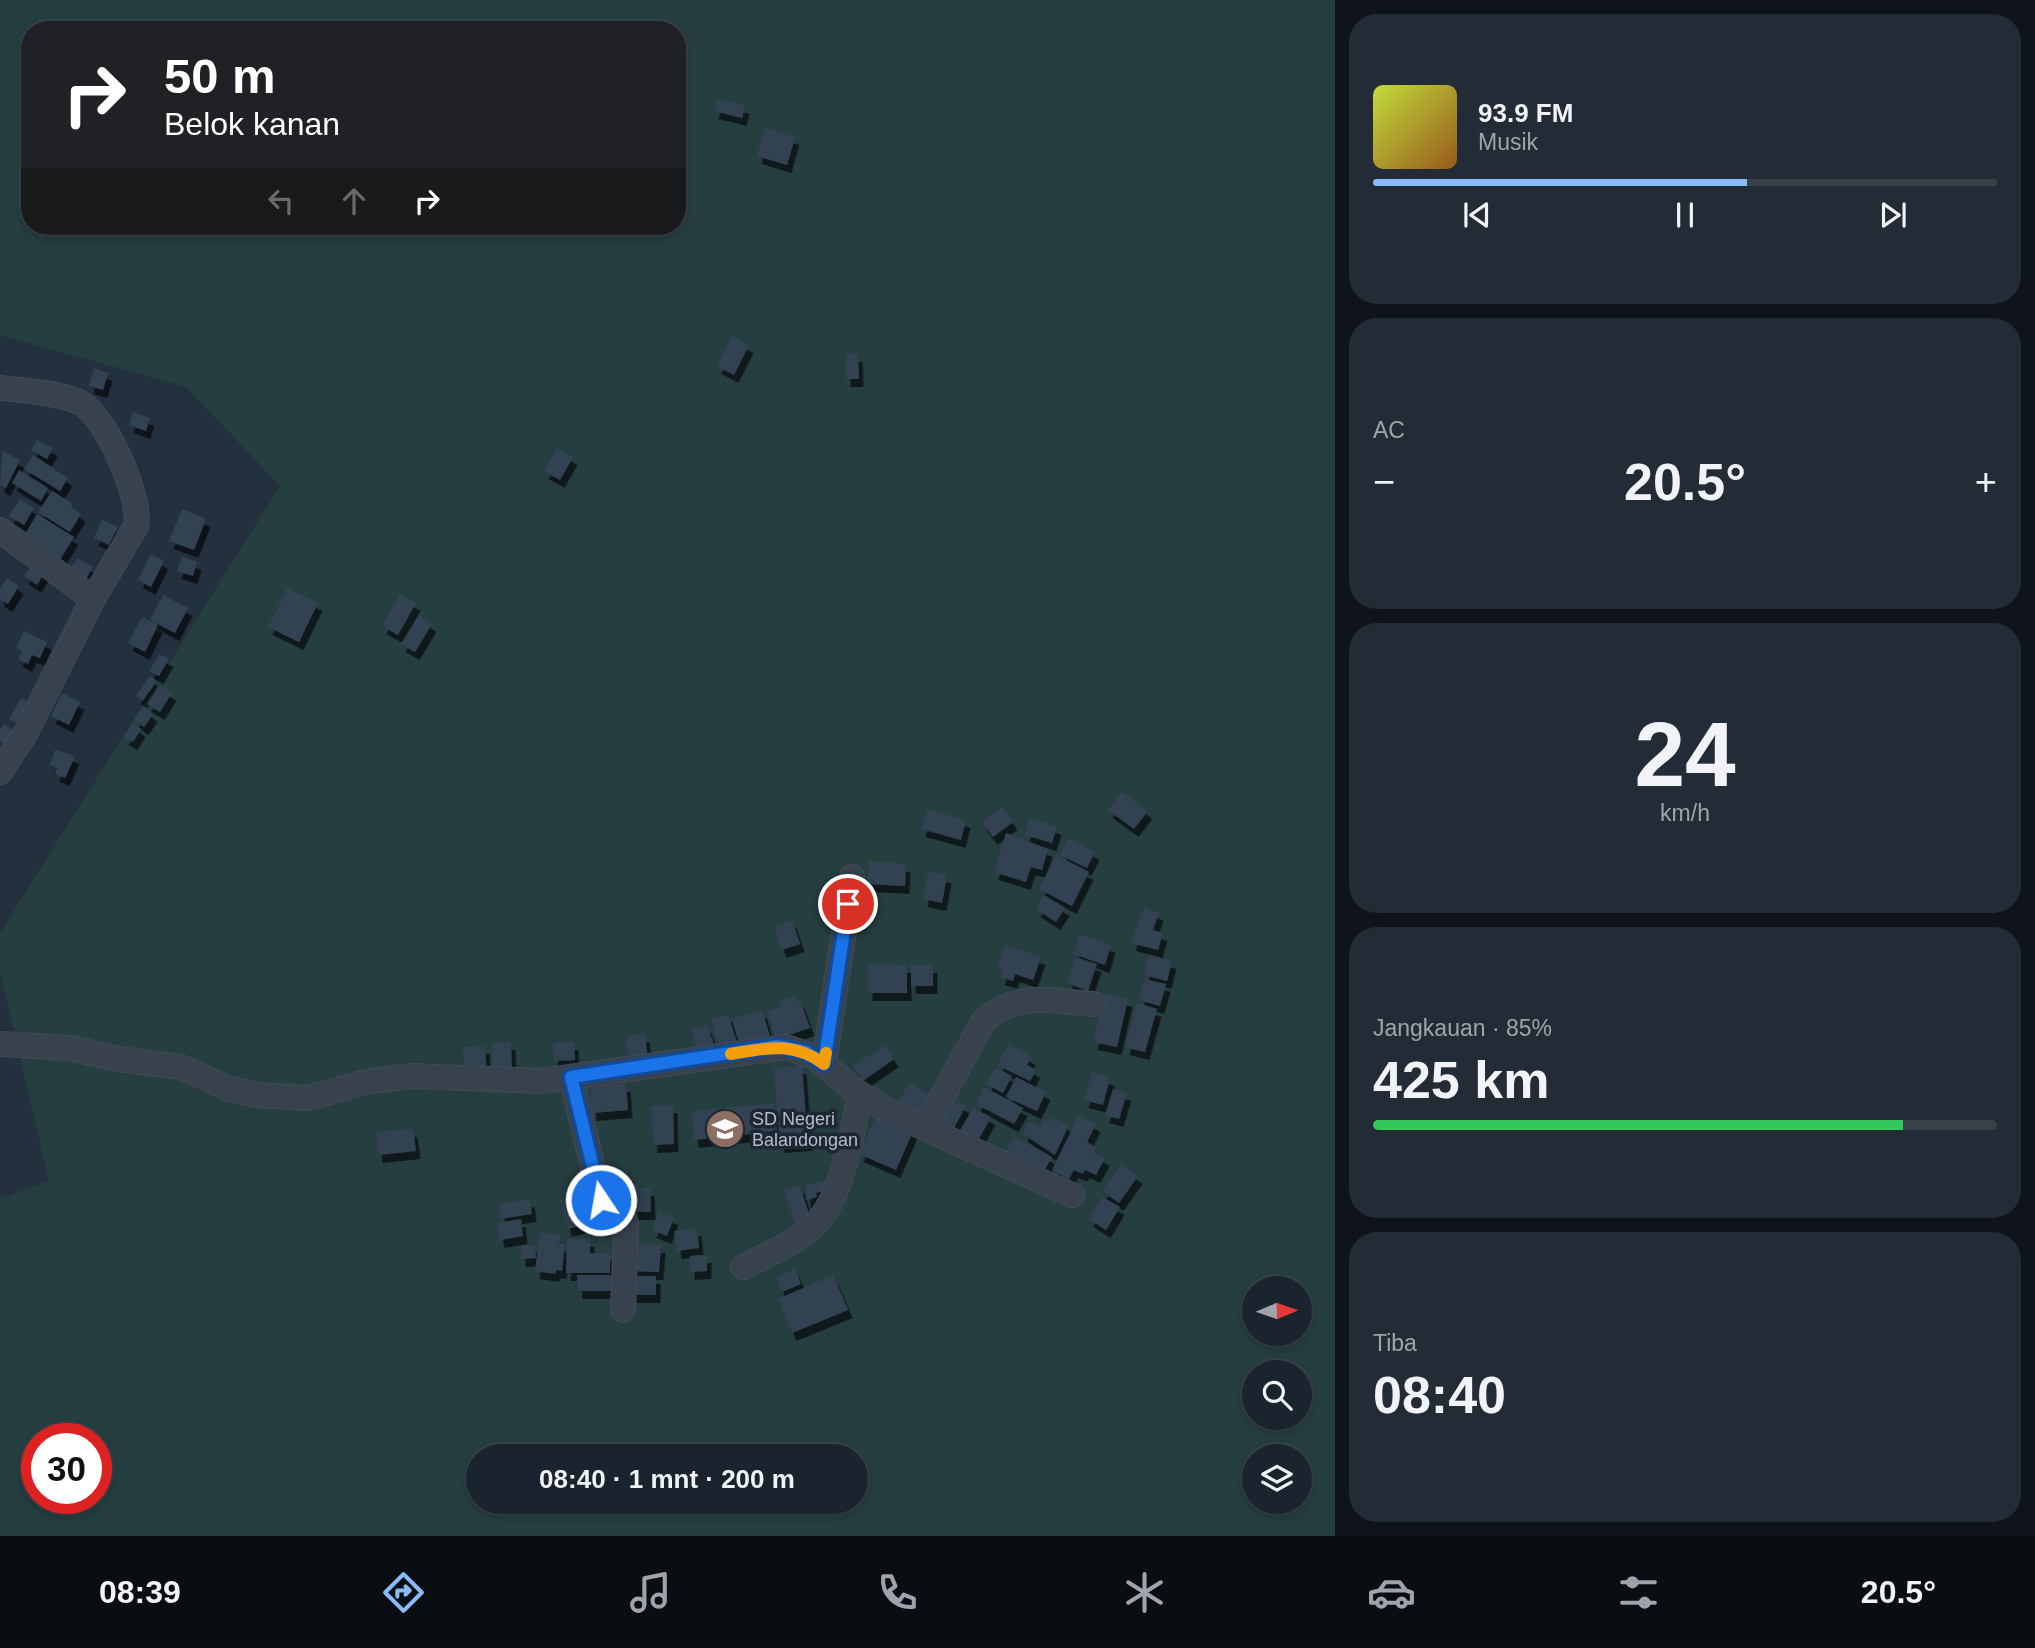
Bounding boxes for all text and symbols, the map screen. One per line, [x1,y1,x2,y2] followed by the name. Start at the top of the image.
[49,49,140,140] icon: right
[164,49,276,103] text: 50 m
[1478,98,1573,128] text: 93.9 FM
[164,106,340,142] text: Belok kanan
[1478,129,1538,155] text: Musik
[262,182,300,220] icon: left
[335,182,373,220] icon: ahead
[408,182,446,220] icon: right
[1458,196,1496,234] icon: previous
[1666,196,1704,234] icon: pause
[1874,196,1912,234] icon: next
[1373,417,1405,443] text: AC
[1624,453,1746,511] text: 20.5°
[1373,461,1395,503] text: −
[1975,461,1997,503] text: +
[1634,704,1736,805] text: 24
[1660,800,1710,826] text: km/h
[818,874,878,934] pin
[829,885,867,923] icon: arrive
[1373,1015,1552,1041] text: Jangkauan · 85%
[1373,1051,1549,1109] text: 425 km
[704,1108,746,1150] school or university icon: SD Negeri Balandongan
[752,1109,858,1150] place label: SD Negeri Balandongan
[564,1163,638,1237] position arrow
[1242,1276,1312,1346] north arrow
[1242,1276,1312,1514] map controls
[1373,1330,1417,1356] text: Tiba
[1242,1360,1312,1430] button: search
[1373,1366,1506,1424] text: 08:40
[21,1423,112,1514] speed limit sign: 30
[1242,1444,1312,1514] button: layers
[539,1464,795,1494] text: 08:40 · 1 mnt · 200 m
[379,1568,428,1617] icon: directions
[626,1568,675,1617] icon: music
[873,1568,922,1617] icon: phone
[1120,1568,1169,1617] icon: climate
[1367,1568,1416,1617] icon: car
[1614,1568,1663,1617] icon: filters
[99,1574,181,1610] text: 08:39
[1861,1574,1936,1610] text: 20.5°

